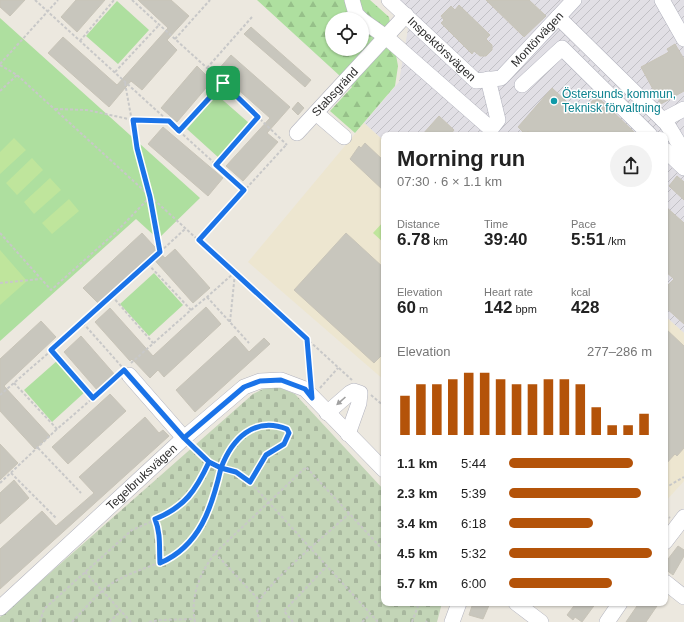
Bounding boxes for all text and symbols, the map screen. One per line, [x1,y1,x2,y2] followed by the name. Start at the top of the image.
[508,9,566,70] street label: Montörvägen
[325,12,369,56] map controls
[325,12,369,56] button: locate
[405,14,479,84] street label: Inspektörsvägen
[309,65,361,119] street label: Stabsgränd
[206,66,240,100] pin
[212,72,234,94] icon: arrive
[562,87,676,115] place label: Östersunds kommun, Teknisk förvaltning
[549,96,559,106] marker: Östersunds kommun, Teknisk förvaltning
[610,145,652,187] button: share
[397,146,525,171] text: Morning run
[397,174,502,189] text: 07:30 · 6 × 1.1 km
[397,218,440,230] text: Distance
[484,218,508,230] text: Time
[571,218,596,230] text: Pace
[397,230,430,249] text: 6.78
[484,230,527,249] text: 39:40
[571,230,605,249] text: 5:51
[430,235,448,247] text: km
[605,235,626,247] text: /km
[397,286,442,298] text: Elevation
[484,286,533,298] text: Heart rate
[571,286,591,298] text: kcal
[397,298,416,317] text: 60
[484,298,512,317] text: 142
[571,298,599,317] text: 428
[416,303,428,315] text: m
[512,303,537,315] text: bpm
[397,344,450,359] text: Elevation
[587,344,652,359] text: 277–286 m
[336,397,346,406] one-way arrow
[104,441,180,513] street label: Tegelbruksvägen
[397,456,437,471] text: 1.1 km
[461,456,486,471] text: 5:44
[397,486,437,501] text: 2.3 km
[461,486,486,501] text: 5:39
[397,516,437,531] text: 3.4 km
[461,516,486,531] text: 6:18
[397,546,437,561] text: 4.5 km
[461,546,486,561] text: 5:32
[397,576,437,591] text: 5.7 km
[461,576,486,591] text: 6:00

